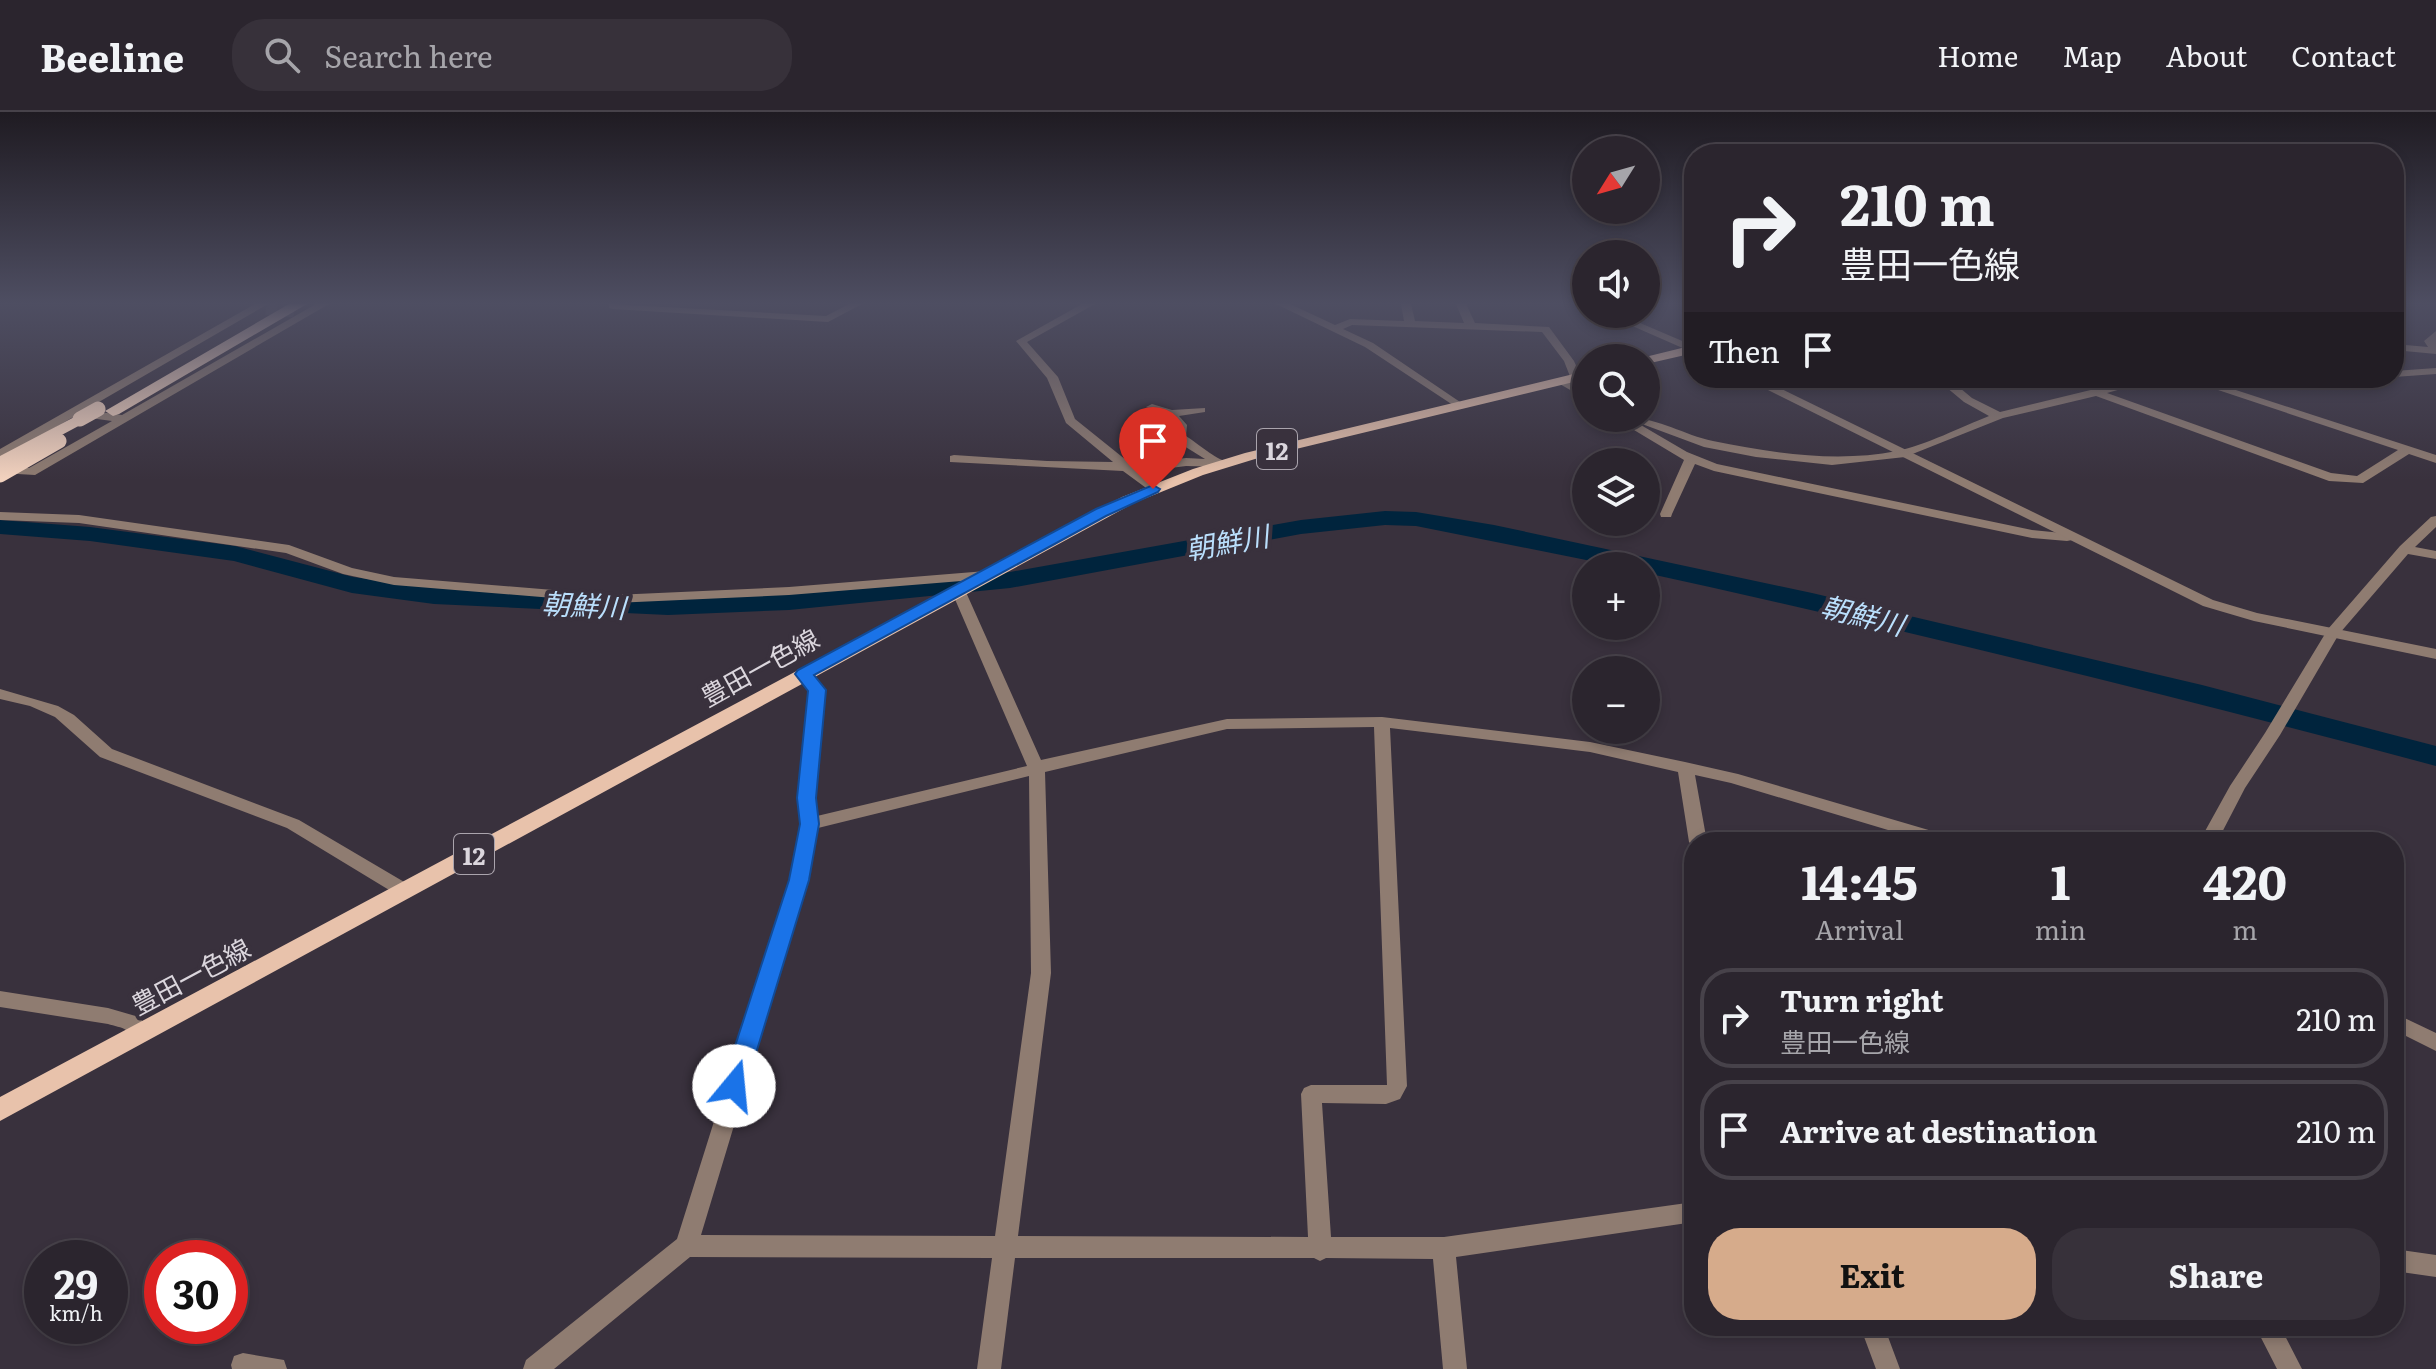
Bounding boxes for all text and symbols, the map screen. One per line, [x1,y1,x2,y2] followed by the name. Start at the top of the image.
[232,19,792,91] search box
[40,27,184,84] text: Beeline
[260,33,304,77] icon: search
[324,33,493,77] text: Search here
[1937,34,2018,76] text: Home
[2062,34,2122,76] text: Map
[2166,34,2247,76] text: About
[2291,34,2396,76] text: Contact
[1572,136,1660,224] north arrow
[1572,136,1660,744] map controls
[1840,160,1995,243] text: 210 m
[1708,176,1812,280] icon: right
[1840,236,2020,289] text: 豊田一色線
[1572,240,1660,328] button: sound
[1708,328,1780,372] text: Then
[1796,328,1840,372] icon: arrive
[1572,344,1660,432] button: search
[1119,407,1187,489] pin
[1131,419,1175,463] icon: arrive
[1257,429,1297,469] road number: 12
[1572,448,1660,536] button: layers
[1182,513,1275,569] water label: 朝鮮川
[1572,552,1660,640] button: +
[541,581,630,627] water label: 朝鮮川
[1817,583,1912,645] water label: 朝鮮川
[693,617,825,715] street label: 豊田一色線
[1572,656,1660,744] button: −
[454,834,494,874] road number: 12
[1801,844,1918,915] text: 14:45
[2050,844,2070,915] text: 1
[2203,844,2287,915] text: 420
[1815,909,1904,948] text: Arrival
[2035,909,2086,948] text: min
[2232,909,2258,948] text: m
[123,927,257,1023] street label: 豊田一色線
[1780,977,1944,1021] text: Turn right
[1712,996,1756,1040] icon: right
[2296,996,2376,1040] text: 210 m
[1780,1021,1910,1060] text: 豊田一色線
[692,1044,776,1128] position arrow
[1712,1108,1756,1152] icon: arrive
[1780,1108,2097,1152] text: Arrive at destination
[2296,1108,2376,1152] text: 210 m
[1708,1228,2036,1320] button: Exit
[2052,1228,2380,1320] button: Share
[144,1240,248,1344] speed limit sign: 30
[54,1252,98,1311] text: 29
[49,1297,103,1327] text: km/h

